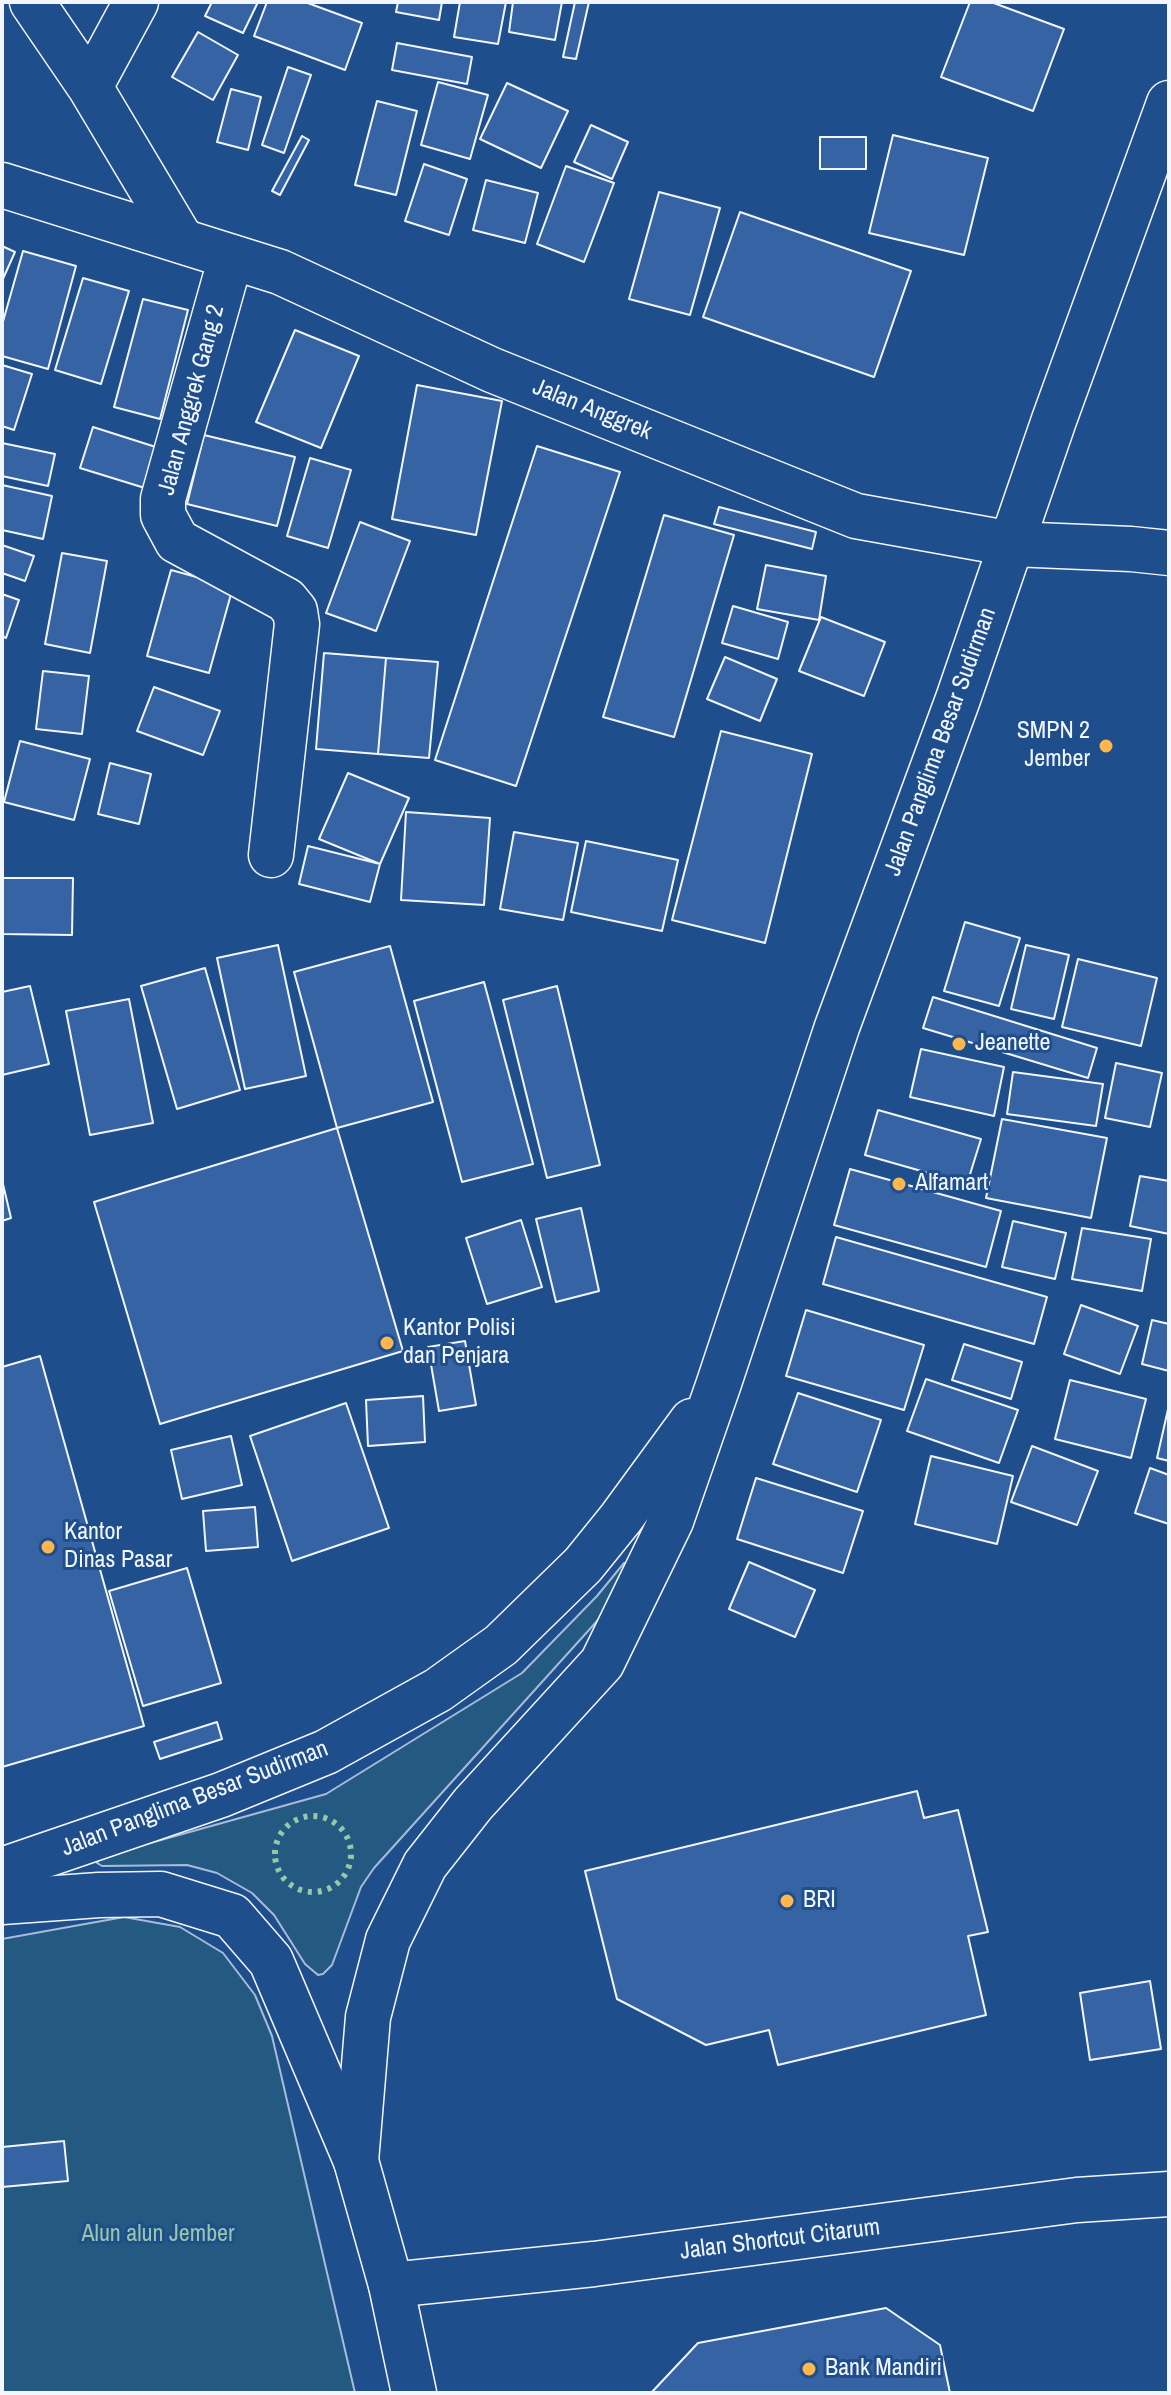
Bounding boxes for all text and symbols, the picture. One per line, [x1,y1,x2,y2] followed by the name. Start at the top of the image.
[153,302,231,498] street label: Jalan Anggrek Gang 2
[528,373,656,447] street label: Jalan Anggrek
[879,604,1003,880] street label: Jalan Panglima Besar Sudirman
[1017,718,1090,774] place label: SMPN 2 Jember
[1097,737,1115,755] marker: SMPN 2 Jember
[975,1030,1051,1058] place label: Jeanette
[950,1035,968,1053] marker: Jeanette
[915,1170,988,1198] place label: Alfamart
[890,1175,908,1193] marker: Alfamart
[403,1315,516,1371] place label: Kantor Polisi dan Penjara
[378,1334,396,1352] marker: Kantor Polisi dan Penjara
[64,1519,172,1575] place label: Kantor Dinas Pasar
[39,1538,57,1556] marker: Kantor Dinas Pasar
[58,1735,332,1863] street label: Jalan Panglima Besar Sudirman
[803,1887,836,1915] place label: BRI
[778,1892,796,1910] marker: BRI
[678,2213,882,2267] street label: Jalan Shortcut Citarum
[81,2221,235,2249] park label: Alun alun Jember
[825,2355,942,2383] place label: Bank Mandiri
[800,2360,818,2378] marker: Bank Mandiri

